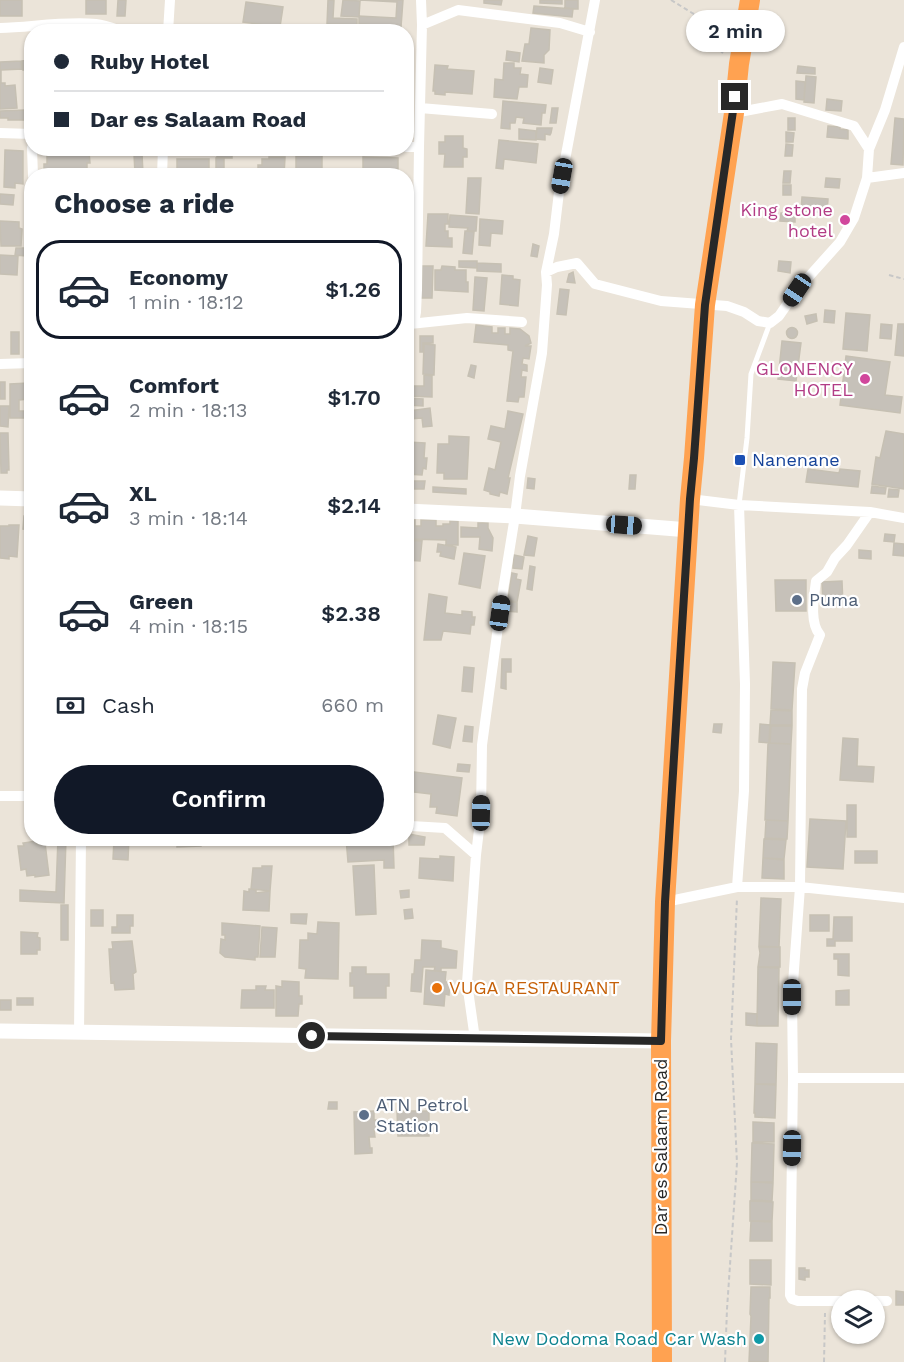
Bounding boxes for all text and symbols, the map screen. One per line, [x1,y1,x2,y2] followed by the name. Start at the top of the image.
[686,10,784,52] callout: 2 min
[708,19,763,43] text: 2 min
[90,49,209,74] text: Ruby Hotel
[721,83,748,110] route end
[90,107,306,132] text: Dar es Salaam Road
[550,157,574,195] car
[54,188,234,220] text: Choose a ride
[740,199,833,241] place label: King stone hotel
[838,213,852,227] marker: King stone hotel
[57,263,111,317] icon: car
[129,265,228,290] text: Economy
[779,270,815,310] car
[325,277,381,302] text: $1.26
[129,290,244,314] text: 1 min · 18:12
[756,358,854,400] place label: GLONENCY HOTEL
[57,371,111,425] icon: car
[858,372,872,386] marker: GLONENCY HOTEL
[129,373,219,398] text: Comfort
[328,385,381,410] text: $1.70
[129,398,248,422] text: 2 min · 18:13
[752,449,840,470] place label: Nanenane
[733,453,747,467] marker: Nanenane
[57,479,111,533] icon: car
[129,481,157,506] text: XL
[327,493,381,518] text: $2.14
[129,506,248,530] text: 3 min · 18:14
[605,515,643,535] car
[57,587,111,641] icon: car
[129,589,193,614] text: Green
[809,589,858,610] place label: Puma
[790,593,804,607] marker: Puma
[489,594,511,632] car
[321,601,381,626] text: $2.38
[129,614,248,638] text: 4 min · 18:15
[54,689,87,722] icon: cash
[102,693,155,718] text: Cash
[321,693,384,717] text: 660 m
[54,765,384,834] button: Confirm
[472,795,490,831] car
[449,977,620,998] place label: VUGA RESTAURANT
[783,979,801,1015] car
[430,981,444,995] marker: VUGA RESTAURANT
[298,1022,325,1049] route start
[650,1059,671,1235] street label: Dar es Salaam Road
[376,1094,469,1136] place label: ATN Petrol Station
[357,1108,371,1122] marker: ATN Petrol Station
[783,1130,801,1166] car
[831,1290,885,1344] map controls
[831,1290,885,1344] button: layers
[491,1328,747,1349] place label: New Dodoma Road Car Wash
[752,1332,766,1346] marker: New Dodoma Road Car Wash

